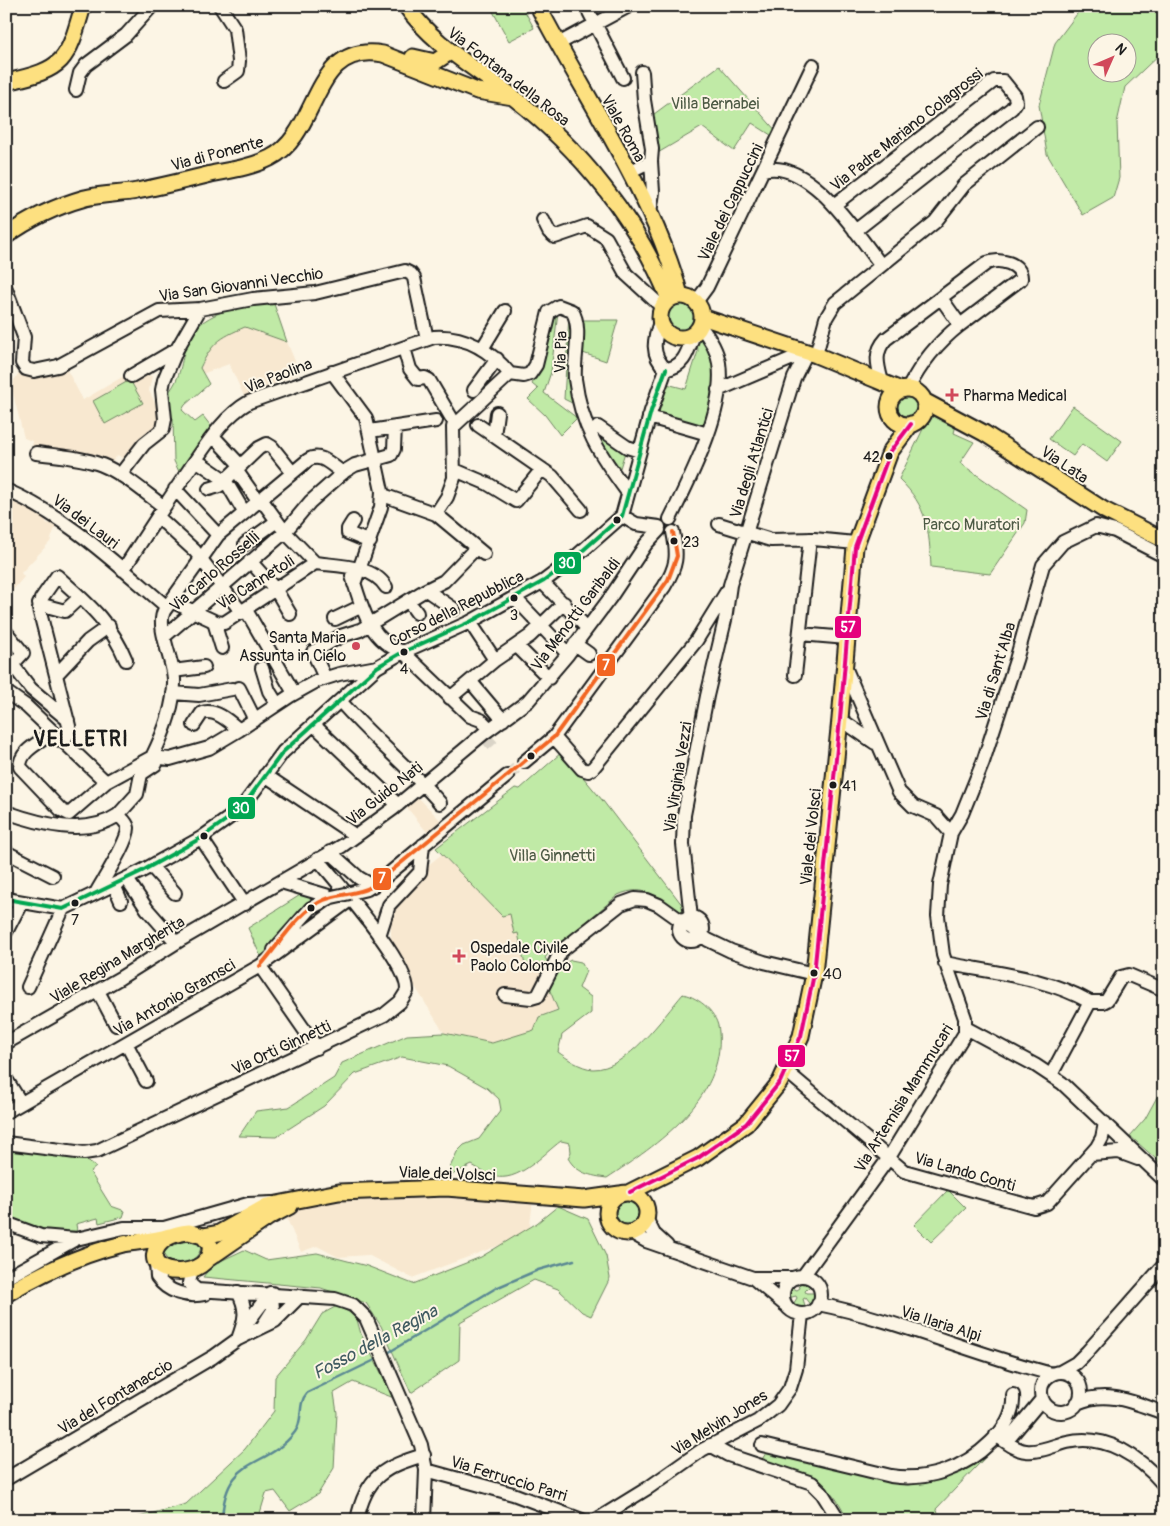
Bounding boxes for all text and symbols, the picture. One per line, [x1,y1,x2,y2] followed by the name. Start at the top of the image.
[443,23,574,131] street label: Via Fontana della Rosa
[1088,32,1138,82] north arrow
[1111,40,1130,59] text: N
[826,64,987,196] street label: Via Padre Mariano Colagrossi
[596,91,650,166] street label: Viale Roma
[671,94,759,114] park label: Villa Bernabei
[169,132,266,176] street label: Via di Ponente
[694,140,768,265] street label: Viale dei Cappuccini
[158,264,325,306] street label: Via San Giovanni Vecchio
[550,330,572,374] street label: Via Pia
[242,354,315,398] street label: Via Paolina
[963,386,1067,406] place label: Pharma Medical
[945,388,959,402] marker: Pharma Medical
[726,406,778,521] street label: Via degli Atlantici
[1037,442,1092,488] street label: Via Lata
[863,448,880,467] place label: 42
[884,451,894,461] marker: 42
[48,490,123,553] street label: Via dei Lauri
[612,515,622,525] unlabelled marker
[922,515,1020,535] park label: Parco Muratori
[166,527,264,616] street label: Via Carlo Rosselli
[683,533,699,552] place label: 23
[669,536,679,546] marker: 23
[213,551,298,615] street label: Via Cannetoli
[553,551,582,575] line badge: 30
[527,554,625,675] street label: Via Menotti Garibaldi
[558,555,576,572] text: 30
[386,566,527,652] street label: Corso della Repubblica
[509,593,519,603] marker: 3
[510,606,518,625] place label: 3
[834,615,862,639] line badge: 57
[841,619,856,636] text: 57
[972,620,1020,723] street label: Via di Sant'Alba
[239,628,346,666] place label: Santa Maria Assunta in Cielo
[350,640,362,652] marker: Santa Maria Assunta in Cielo
[399,647,409,657] marker: 4
[596,653,616,677] line badge: 7
[602,657,610,674] text: 7
[400,660,409,679] place label: 4
[659,720,697,834] street label: Via Virginia Vezzi
[33,726,129,753] district label: VELLETRI
[526,751,536,761] unlabelled marker
[342,758,427,830] street label: Via Guido Nati
[842,777,857,796] place label: 41
[828,780,838,790] marker: 41
[796,788,826,887] street label: Viale dei Volsci
[227,796,256,820] line badge: 30
[232,800,250,817] text: 30
[199,831,209,841] unlabelled marker
[509,846,595,866] park label: Villa Ginnetti
[372,867,392,891] line badge: 7
[378,870,386,887] text: 7
[70,898,80,908] marker: 7
[306,903,316,913] unlabelled marker
[71,911,79,930] place label: 7
[47,912,189,1008] street label: Viale Regina Margherita
[470,938,572,976] place label: Ospedale Civile Paolo Colombo
[452,949,466,963] marker: Ospedale Civile Paolo Colombo
[110,955,239,1041] street label: Via Antonio Gramsci
[823,965,842,984] place label: 40
[809,968,819,978] marker: 40
[229,1016,334,1080] street label: Via Orti Ginnetti
[850,1021,958,1176] street label: Via Artemisia Mammucari
[777,1044,806,1068] line badge: 57
[785,1048,800,1065] text: 57
[912,1148,1018,1196] street label: Via Lando Conti
[398,1162,496,1186] street label: Viale dei Volsci
[309,1299,443,1385] water label: Fosso della Regina
[898,1302,983,1346] street label: Via Ilaria Alpi
[55,1355,177,1439] street label: Via del Fontanaccio
[668,1385,771,1460] street label: Via Melvin Jones
[448,1452,570,1506] street label: Via Ferruccio Parri

